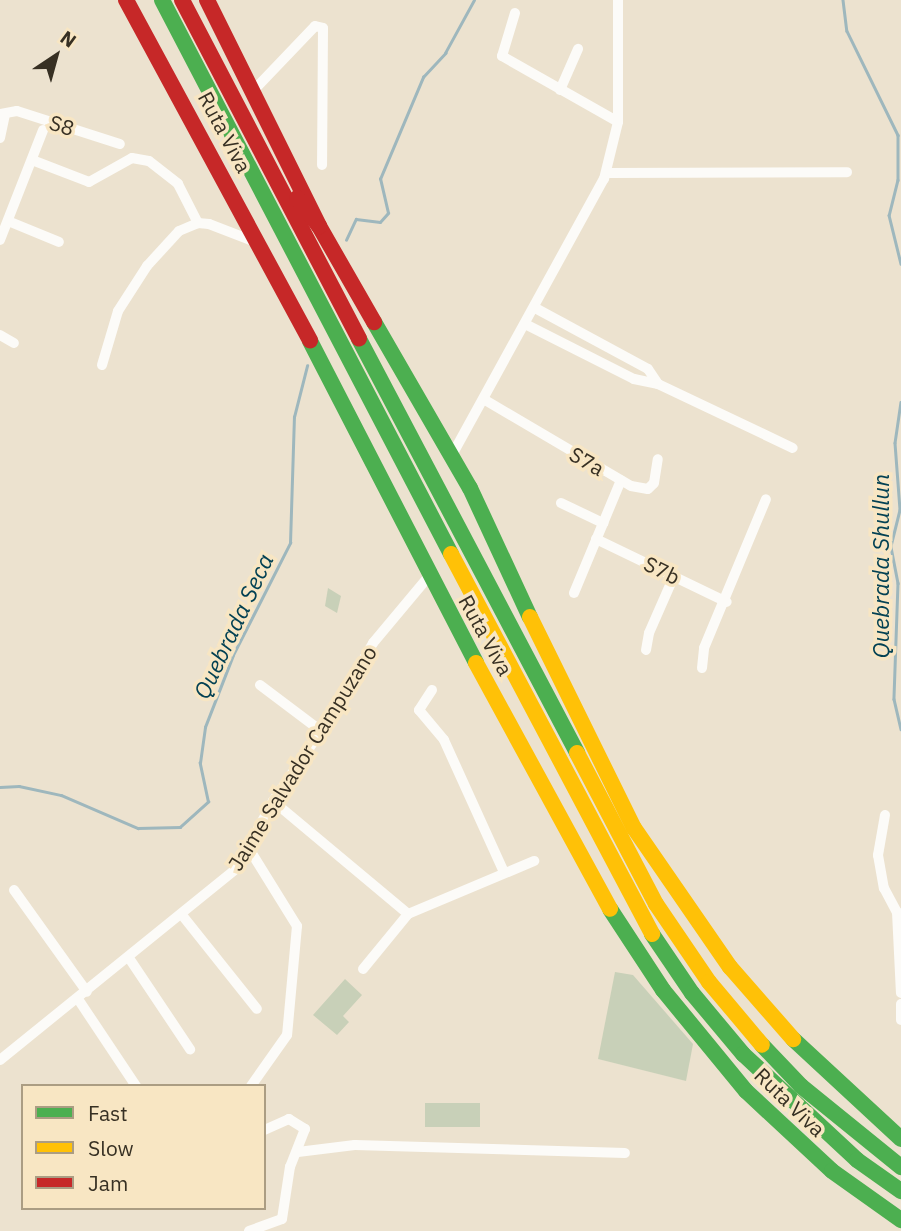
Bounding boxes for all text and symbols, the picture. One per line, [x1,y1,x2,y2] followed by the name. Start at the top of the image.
[21,21,91,91] north arrow
[56,25,81,53] text: N
[193,87,257,177] street label: Ruta Viva
[46,109,78,141] street label: S8
[565,441,609,481] street label: S7a
[866,474,894,658] water label: Quebrada Shullun
[187,549,279,703] water label: Quebrada Seca
[640,551,684,589] street label: S7b
[454,590,518,680] street label: Ruta Viva
[222,641,382,875] street label: Jaime Salvador Campuzano
[749,1062,831,1142] street label: Ruta Viva
[21,1084,266,1210] legend
[88,1099,128,1127] text: Fast
[88,1134,134,1162] text: Slow
[88,1169,128,1197] text: Jam

